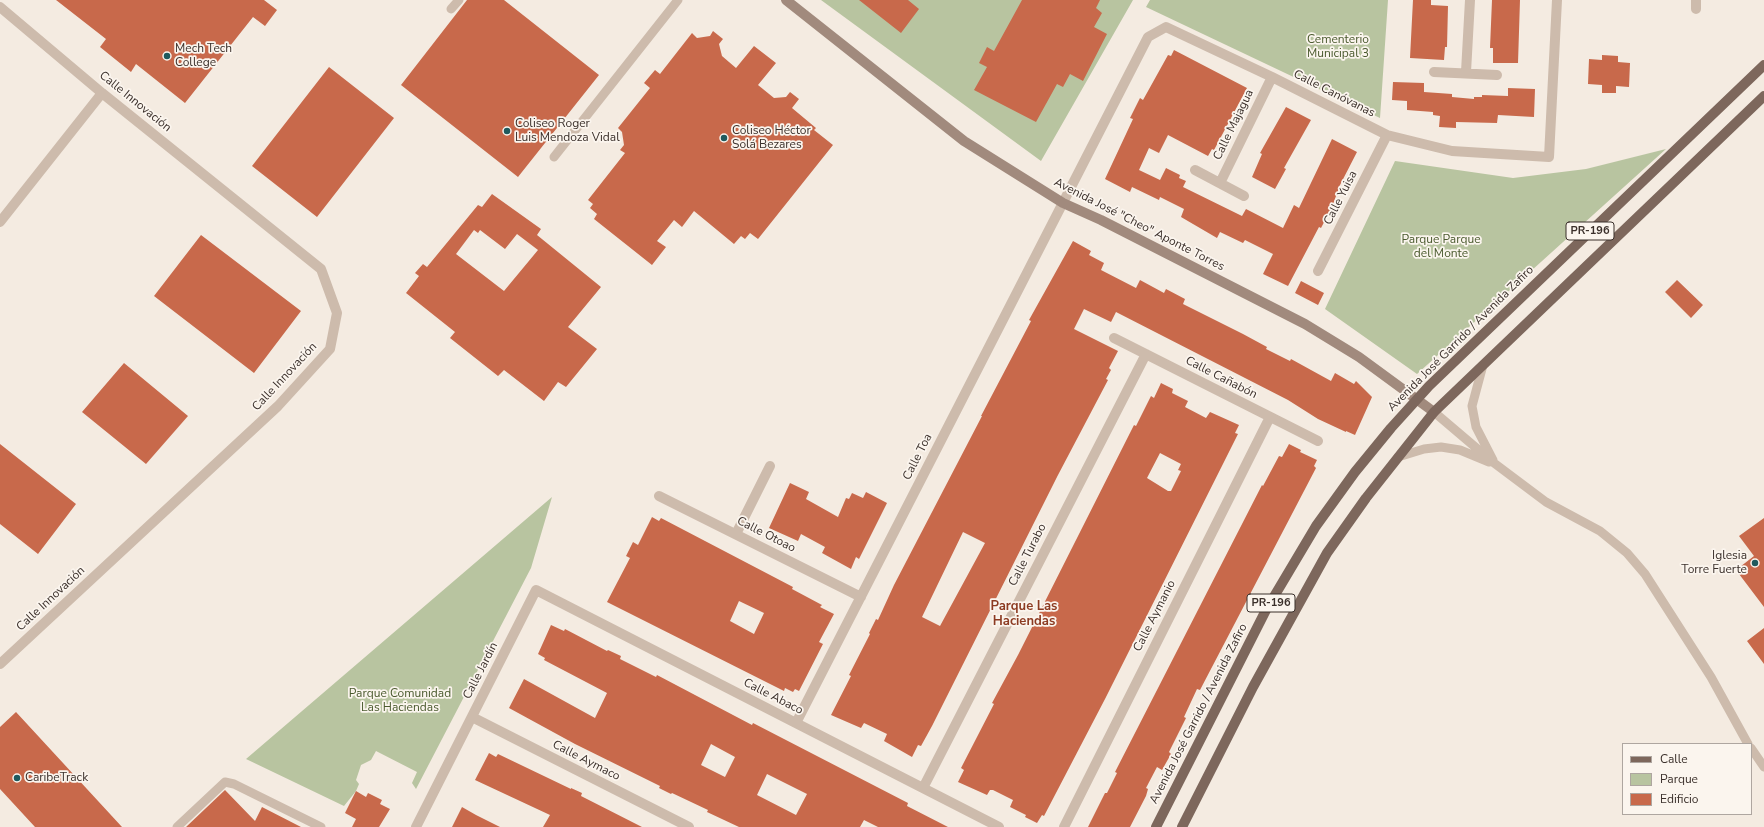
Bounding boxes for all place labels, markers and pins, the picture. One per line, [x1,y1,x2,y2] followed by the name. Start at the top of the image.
[175,42,232,70] place label: Mech Tech College
[162,51,172,61] marker: Mech Tech College
[515,117,620,145] place label: Coliseo Roger Luis Mendoza Vidal
[732,124,811,152] place label: Coliseo Héctor Solá Bezares
[502,126,512,136] marker: Coliseo Roger Luis Mendoza Vidal
[719,133,729,143] marker: Coliseo Héctor Solá Bezares
[1681,549,1747,577] place label: Iglesia Torre Fuerte
[1750,558,1760,568] marker: Iglesia Torre Fuerte
[25,771,88,785] place label: CaribeTrack
[12,773,22,783] marker: CaribeTrack

